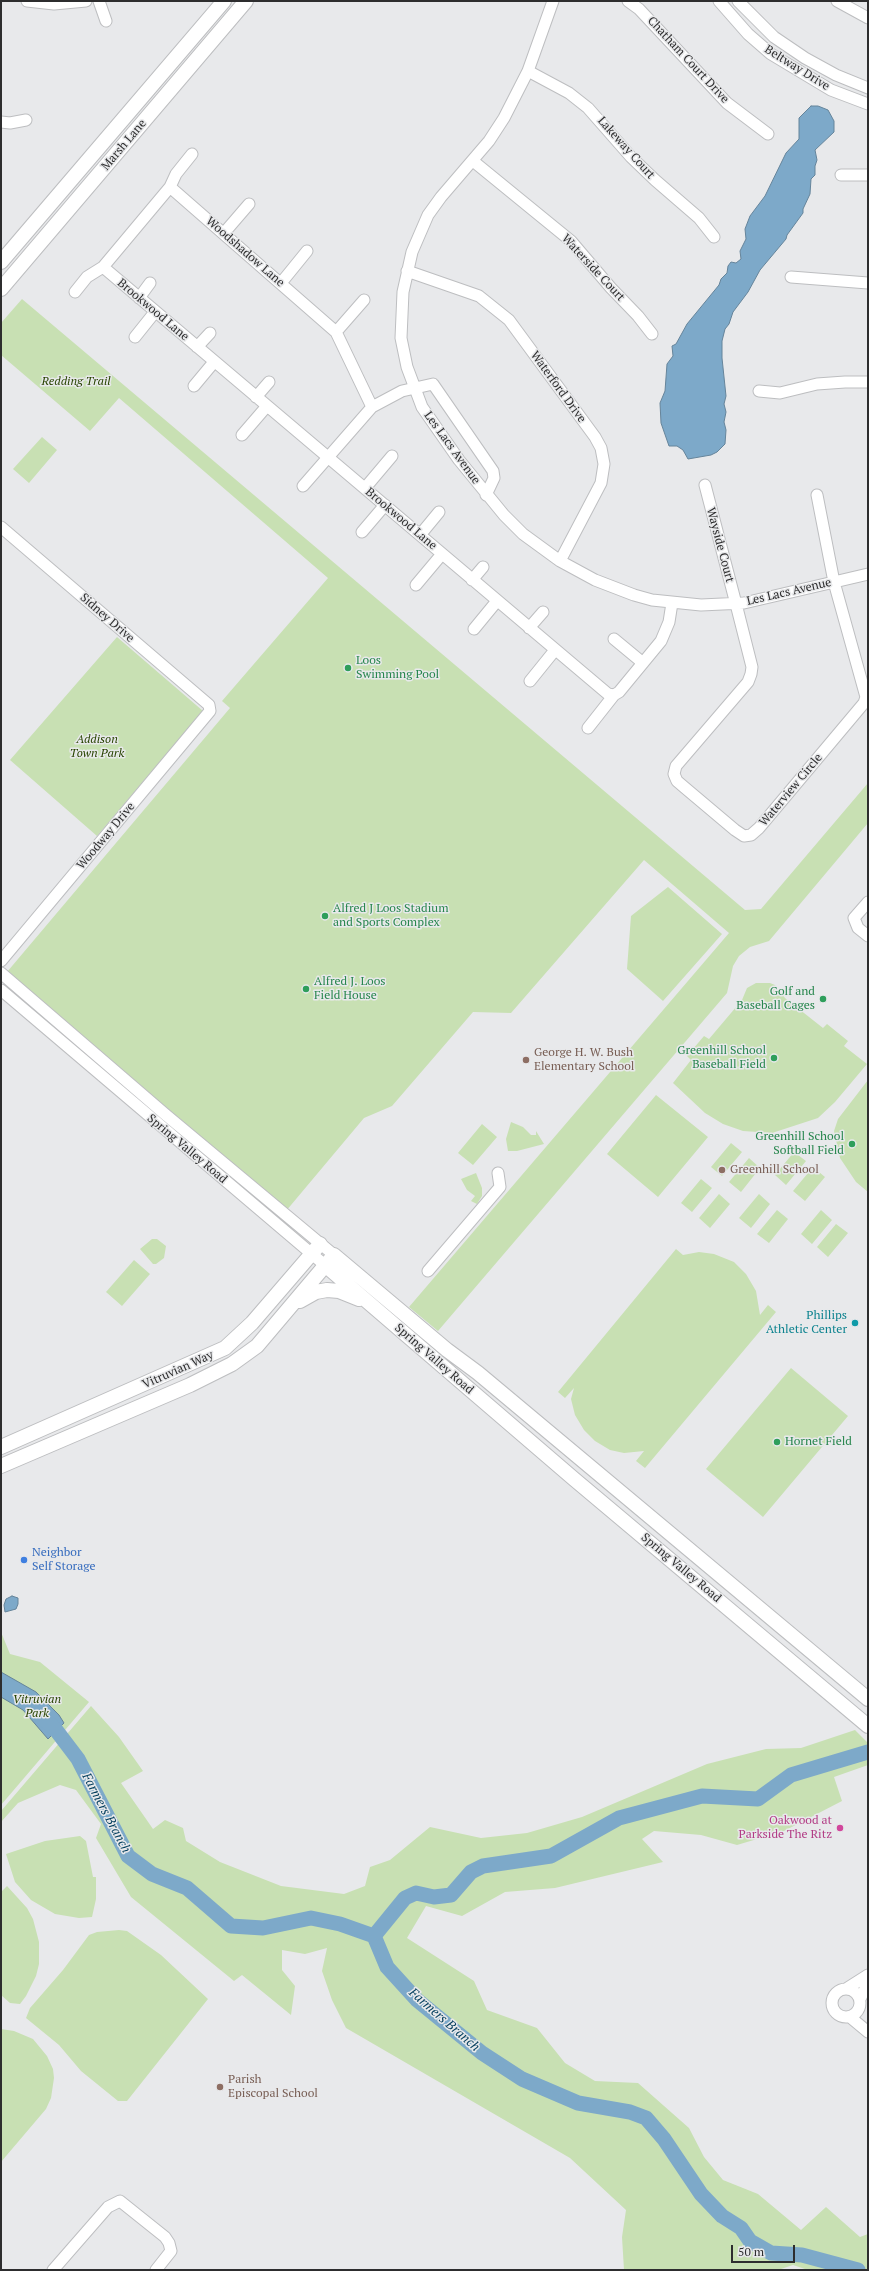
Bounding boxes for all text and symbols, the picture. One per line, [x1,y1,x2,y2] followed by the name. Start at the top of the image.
[644,14,732,106] street label: Chatham Court Drive
[762,42,832,94] street label: Beltway Drive
[594,114,658,182] street label: Lakeway Court
[99,117,149,173] street label: Marsh Lane
[203,214,287,290] street label: Woodshadow Lane
[558,232,628,304] street label: Waterside Court
[114,276,192,344] street label: Brookwood Lane
[527,348,589,426] street label: Waterford Drive
[41,375,111,389] park label: Redding Trail
[421,409,483,487] street label: Les Lacs Avenue
[362,485,440,553] street label: Brookwood Lane
[703,506,737,584] street label: Wayside Court
[745,575,833,609] street label: Les Lacs Avenue
[77,591,137,645] street label: Sidney Drive
[356,654,439,682] place label: Loos Swimming Pool
[343,663,353,673] marker: Loos Swimming Pool
[70,733,124,761] park label: Addison Town Park
[756,751,826,829] street label: Waterview Circle
[74,800,138,872] street label: Woodway Drive
[333,902,449,930] place label: Alfred J Loos Stadium and Sports Complex
[320,911,330,921] marker: Alfred J Loos Stadium and Sports Complex
[314,975,386,1003] place label: Alfred J. Loos Field House
[301,984,311,994] marker: Alfred J. Loos Field House
[736,985,815,1013] place label: Golf and Baseball Cages
[818,994,828,1004] marker: Golf and Baseball Cages
[677,1044,766,1072] place label: Greenhill School Baseball Field
[534,1046,634,1074] place label: George H. W. Bush Elementary School
[769,1053,779,1063] marker: Greenhill School Baseball Field
[521,1055,531,1065] marker: George H. W. Bush Elementary School
[144,1111,230,1187] street label: Spring Valley Road
[755,1130,844,1158] place label: Greenhill School Softball Field
[847,1139,857,1149] marker: Greenhill School Softball Field
[730,1163,819,1177] place label: Greenhill School
[717,1165,727,1175] marker: Greenhill School
[766,1309,847,1337] place label: Phillips Athletic Center
[850,1318,860,1328] marker: Phillips Athletic Center
[392,1321,476,1397] street label: Spring Valley Road
[140,1348,216,1392] street label: Vitruvian Way
[785,1435,852,1449] place label: Hornet Field
[772,1437,782,1447] marker: Hornet Field
[638,1530,724,1606] street label: Spring Valley Road
[32,1546,96,1574] place label: Neighbor Self Storage
[19,1555,29,1565] marker: Neighbor Self Storage
[13,1693,61,1721] park label: Vitruvian Park
[78,1770,134,1856] water label: Farmers Branch
[739,1814,832,1842] place label: Oakwood at Parkside The Ritz
[835,1823,845,1833] marker: Oakwood at Parkside The Ritz
[406,1985,482,2055] water label: Farmers Branch
[228,2073,318,2101] place label: Parish Episcopal School
[215,2082,225,2092] marker: Parish Episcopal School
[733,2237,797,2263] scale bar
[738,2244,764,2259] text: 50 m

